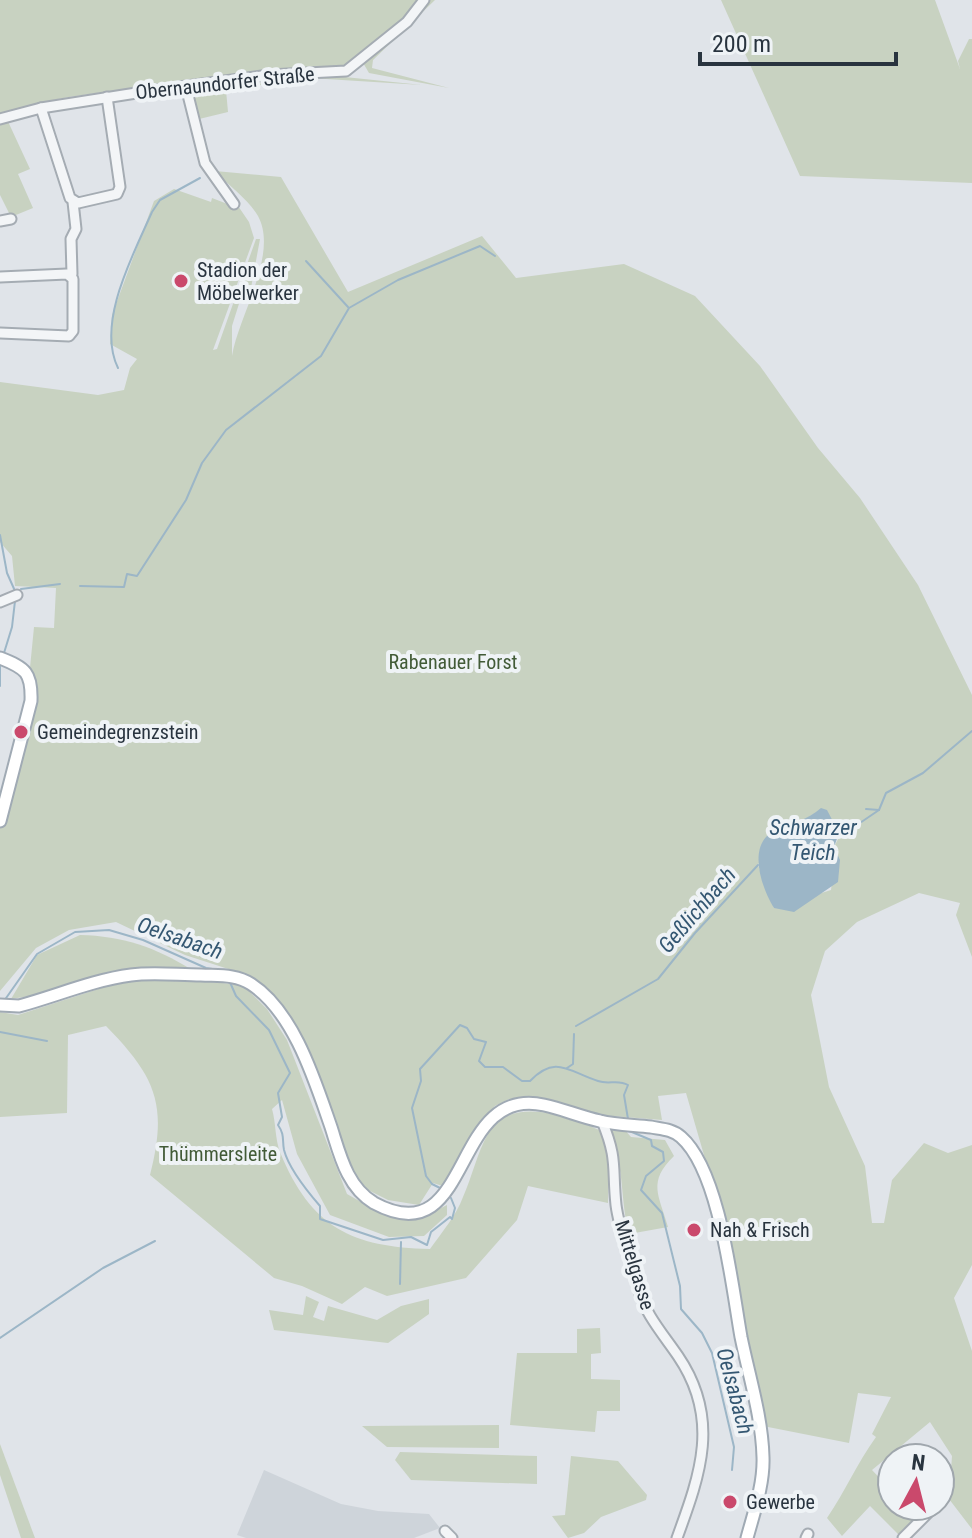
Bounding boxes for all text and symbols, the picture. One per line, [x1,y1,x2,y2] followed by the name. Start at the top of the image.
[700,16,896,66] scale bar
[712,30,771,58] text: 200 m
[134,62,316,104] street label: Obernaundorfer Straße
[197,258,299,305] place label: Stadion der Möbelwerker
[172,272,190,290] marker: Stadion der Möbelwerker
[388,650,518,674] park label: Rabenauer Forst
[37,720,199,744] place label: Gemeindegrenzstein
[12,723,30,741] marker: Gemeindegrenzstein
[769,815,857,865] water label: Schwarzer Teich
[653,862,741,958] water label: Geßlichbach
[134,912,226,964] water label: Oelsabach
[159,1142,277,1166] park label: Thümmersleite
[610,1217,660,1313] street label: Mittelgasse
[710,1218,810,1242] place label: Nah & Frisch
[685,1221,703,1239] marker: Nah & Frisch
[711,1345,759,1437] water label: Oelsabach
[876,1442,956,1522] north arrow
[910,1449,927,1476] text: N
[746,1490,815,1514] place label: Gewerbe
[721,1493,739,1511] marker: Gewerbe

